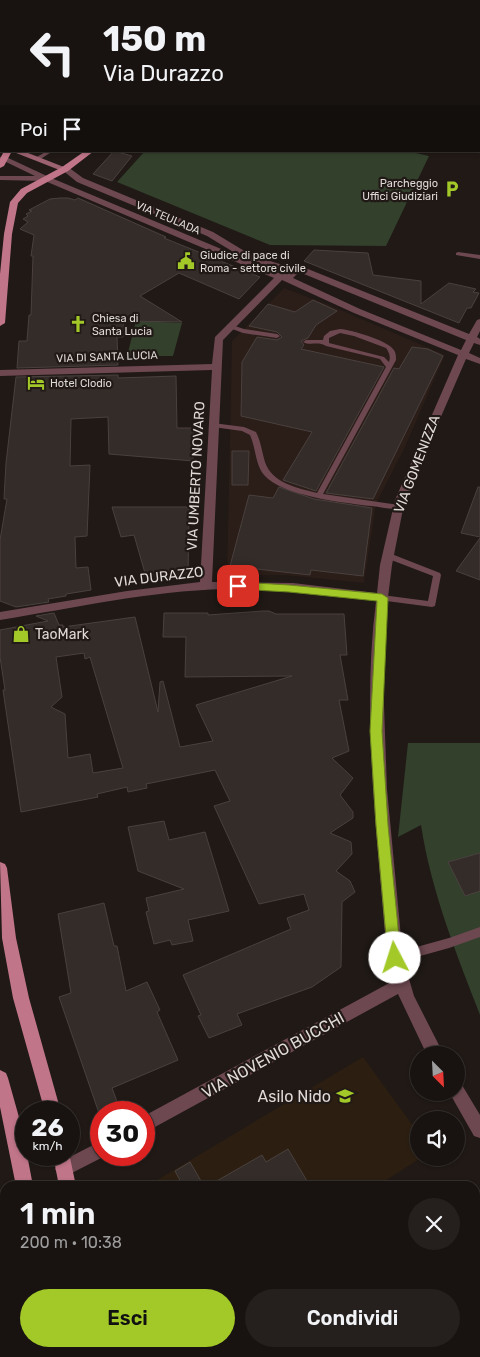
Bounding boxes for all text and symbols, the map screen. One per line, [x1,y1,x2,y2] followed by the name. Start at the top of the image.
[103,18,206,60] text: 150 m
[20,20,85,85] icon: left
[103,60,224,87] text: Via Durazzo
[58,115,86,143] icon: arrive
[20,118,48,141] text: Poi
[362,177,438,203] place label: Parcheggio Uffici Giudiziari
[442,179,462,199] parking icon: Parcheggio Uffici Giudiziari
[134,199,203,238] street label: VIA TEULADA
[200,249,306,275] place label: Giudice di pace di Roma - settore civile
[176,251,196,271] public building icon: Giudice di pace di Roma - settore civile
[92,312,152,338] place label: Chiesa di Santa Lucia
[68,314,88,334] church icon: Chiesa di Santa Lucia
[56,349,159,365] street label: VIA DI SANTA LUCIA
[26,373,46,393] hotel icon: Hotel Clodio
[50,377,112,390] place label: Hotel Clodio
[184,401,208,551] street label: VIA UMBERTO NOVARO
[390,412,444,515] street label: VIA GOMENIZZA
[113,563,205,591] street label: VIA DURAZZO
[217,565,259,607] pin
[224,572,252,600] icon: arrive
[11,624,31,644] shop icon: TaoMark
[35,626,90,643] place label: TaoMark
[368,931,420,983] position arrow
[198,1008,348,1102] street label: VIA NOVENIO BUCCHI
[410,1046,465,1101] north arrow
[410,1046,465,1166] map controls
[335,1086,355,1106] school or university icon: Asilo Nido
[258,1087,331,1106] place label: Asilo Nido
[90,1101,155,1166] speed limit sign: 30
[410,1111,465,1166] button: sound
[31,1113,64,1142] text: 26
[33,1139,62,1153] text: km/h
[20,1196,95,1232] text: 1 min
[408,1198,460,1250] button: close
[20,1233,122,1252] text: 200 m · 10:38
[20,1289,235,1347] button: Esci
[245,1289,460,1347] button: Condividi

